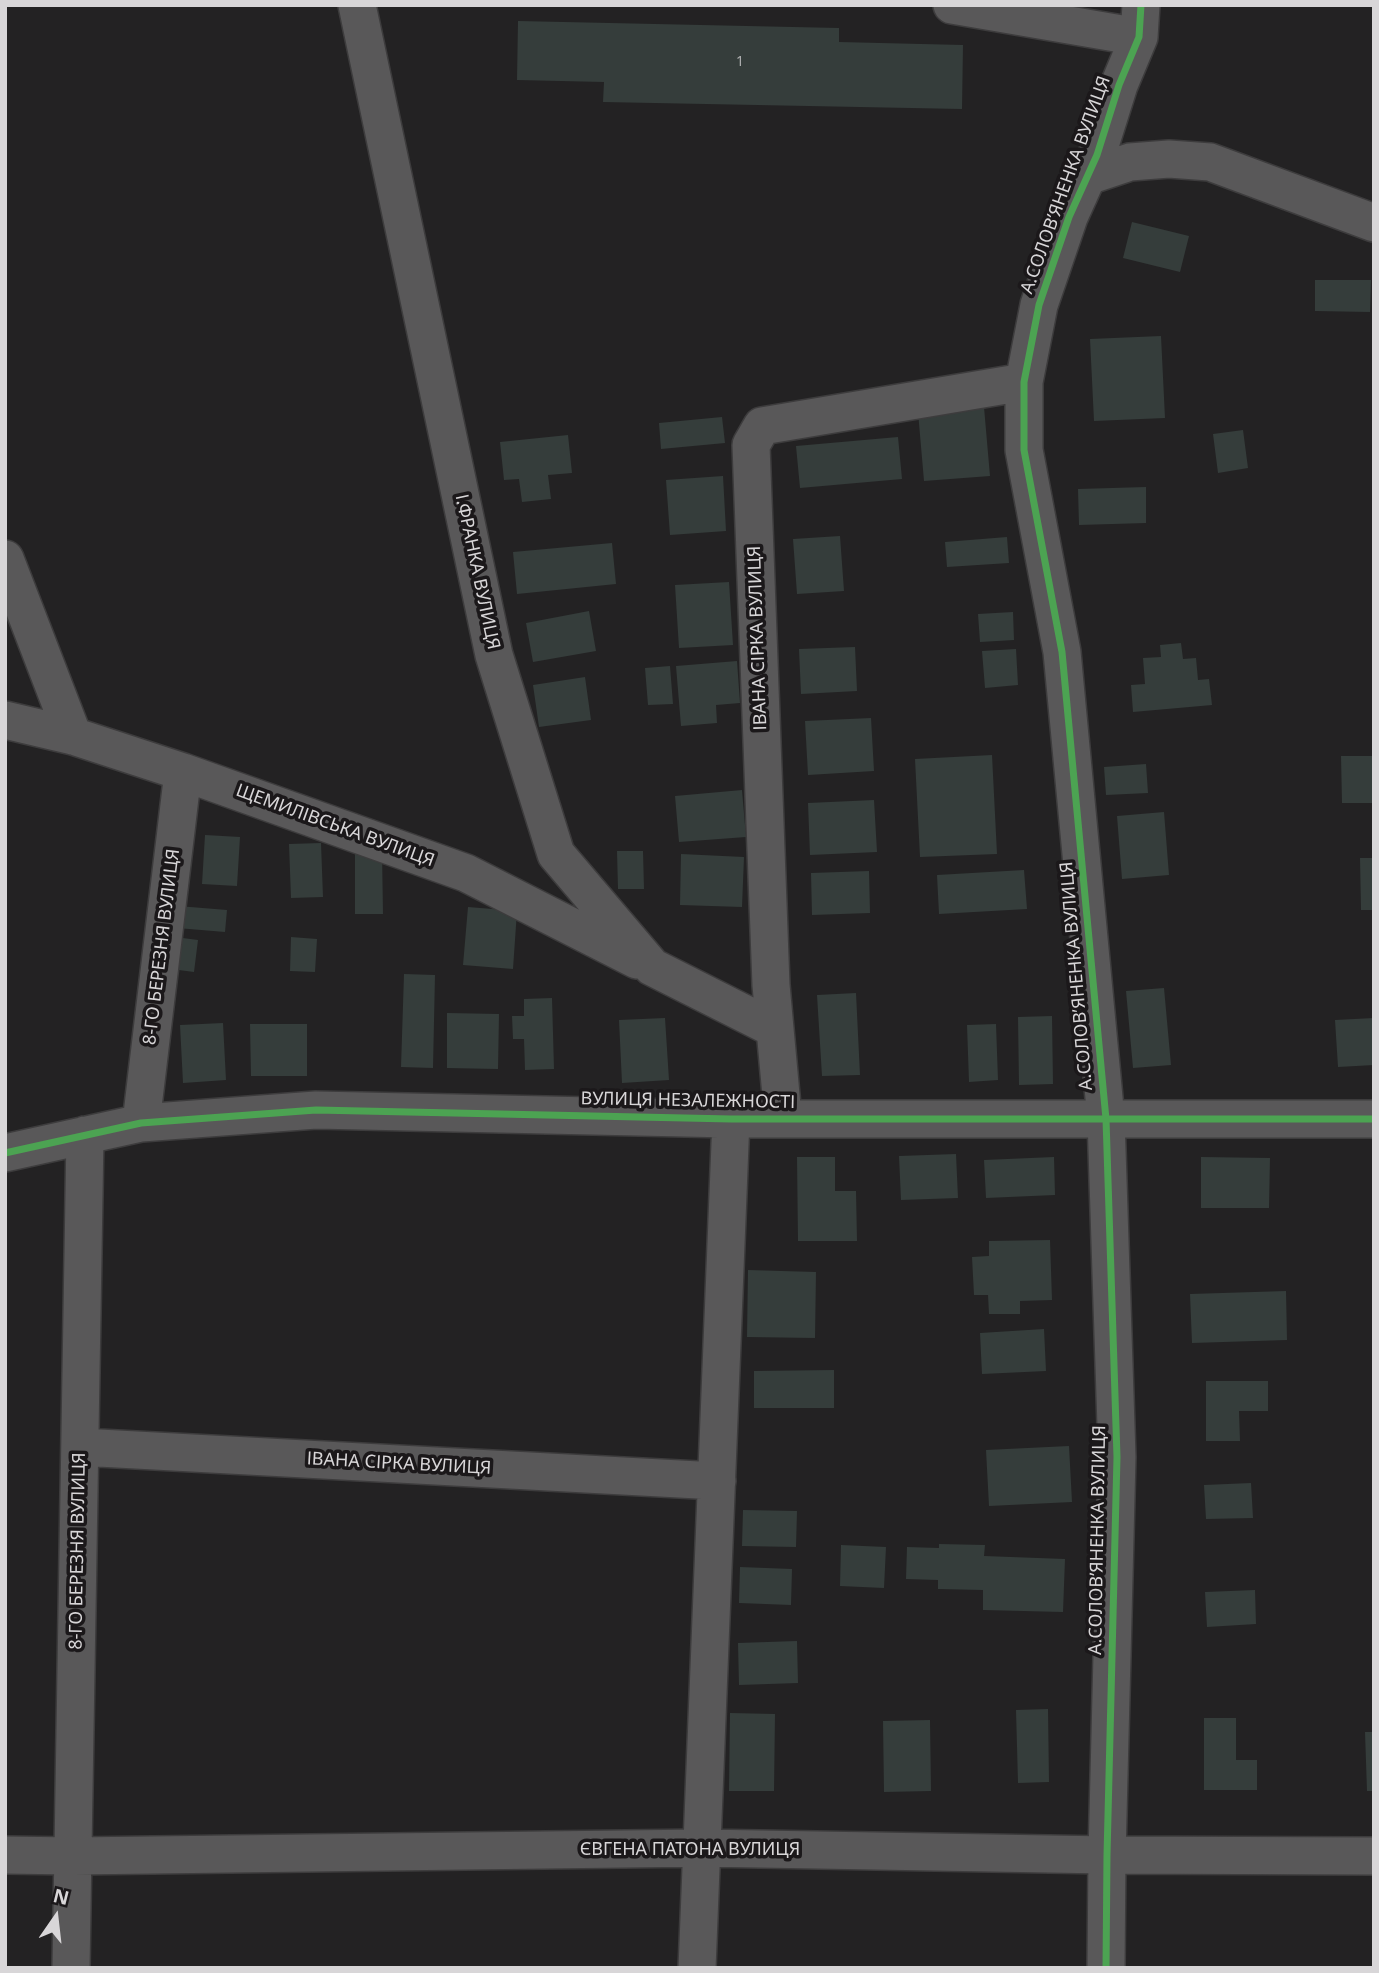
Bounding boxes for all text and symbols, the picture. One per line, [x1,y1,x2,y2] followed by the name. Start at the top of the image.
[736,54,744,70] house number: 1
[1017,73,1115,297] street label: А.СОЛОВ’ЯНЕНКА ВУЛИЦЯ
[450,492,504,652] street label: І.ФРАНКА ВУЛИЦЯ
[744,545,772,731] street label: ІВАНА СІРКА ВУЛИЦЯ
[233,780,437,872] street label: ЩЕМИЛІВСЬКА ВУЛИЦЯ
[139,848,185,1046] street label: 8-ГО БЕРЕЗНЯ ВУЛИЦЯ
[1056,861,1098,1091] street label: А.СОЛОВ’ЯНЕНКА ВУЛИЦЯ
[581,1088,795,1114] street label: ВУЛИЦЯ НЕЗАЛЕЖНОСТІ
[1085,1425,1111,1655] street label: А.СОЛОВ’ЯНЕНКА ВУЛИЦЯ
[306,1448,492,1480] street label: ІВАНА СІРКА ВУЛИЦЯ
[65,1452,91,1650] street label: 8-ГО БЕРЕЗНЯ ВУЛИЦЯ
[580,1839,800,1861] street label: ЄВГЕНА ПАТОНА ВУЛИЦЯ
[21,1882,91,1952] north arrow
[50,1882,72,1911] text: N

